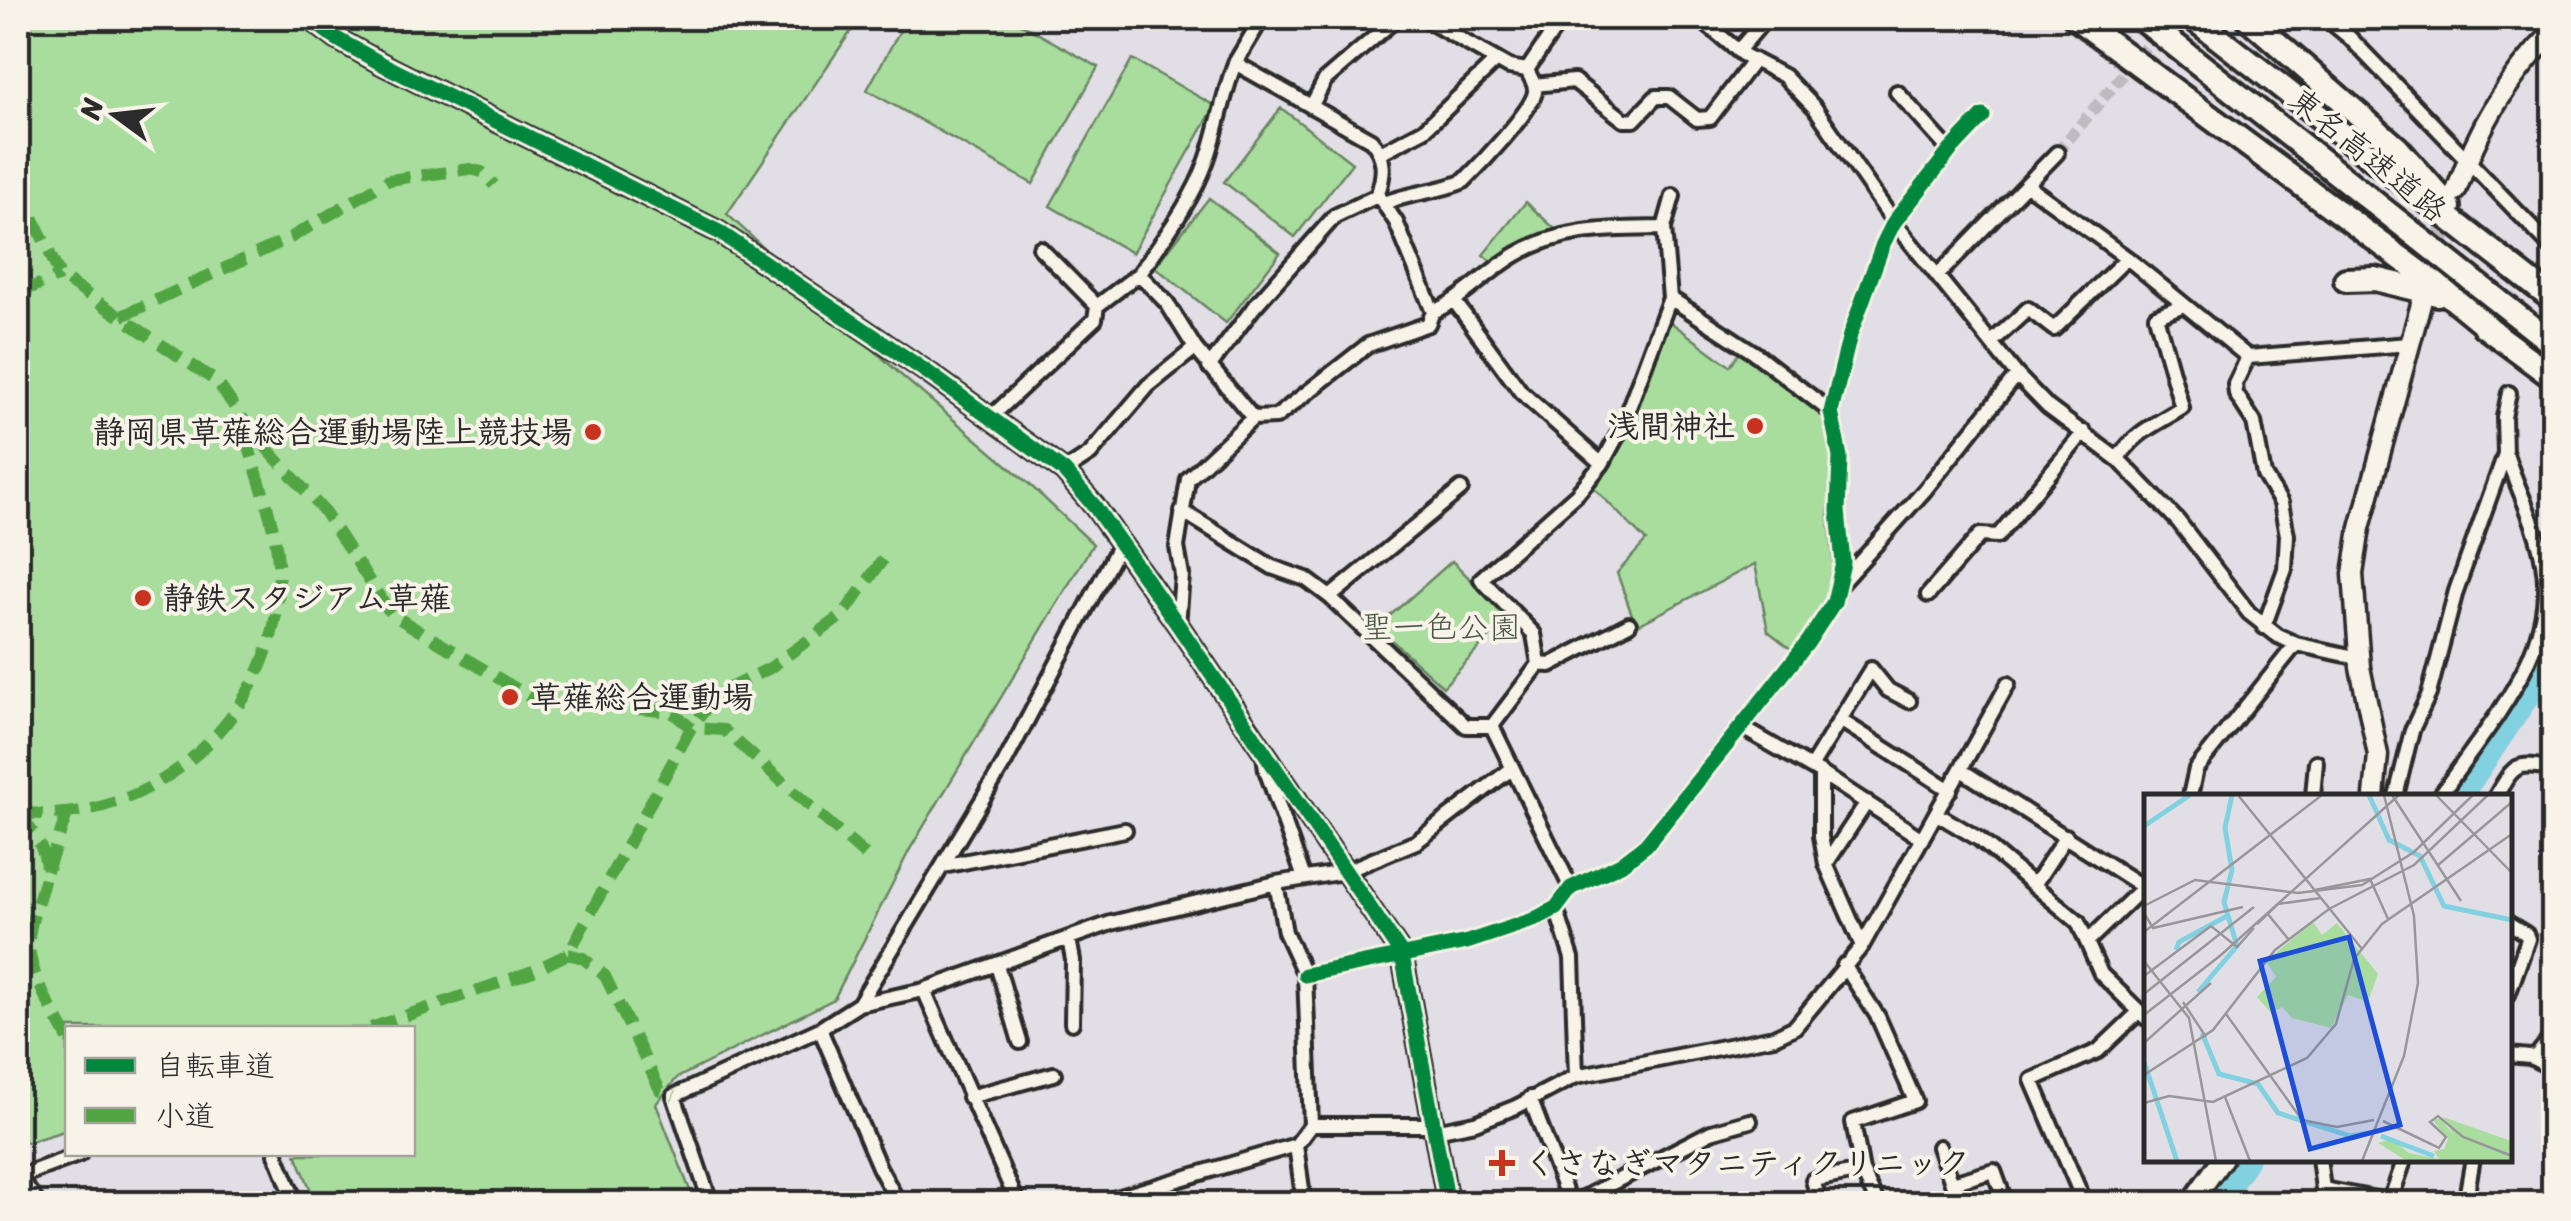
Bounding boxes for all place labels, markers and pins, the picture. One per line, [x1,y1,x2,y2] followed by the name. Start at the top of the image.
[1607,398,1735,455] place label: 浅間神社
[93,404,573,461] place label: 静岡県草薙総合運動場陸上競技場
[1744,415,1766,437] marker: 浅間神社
[582,421,604,443] marker: 静岡県草薙総合運動場陸上競技場
[163,570,451,627] place label: 静鉄スタジアム草薙
[132,587,154,609] marker: 静鉄スタジアム草薙
[530,669,754,726] place label: 草薙総合運動場
[499,686,521,708] marker: 草薙総合運動場
[1524,1135,1970,1192] place label: くさなぎマタニティクリニック
[1489,1150,1515,1176] marker: くさなぎマタニティクリニック

